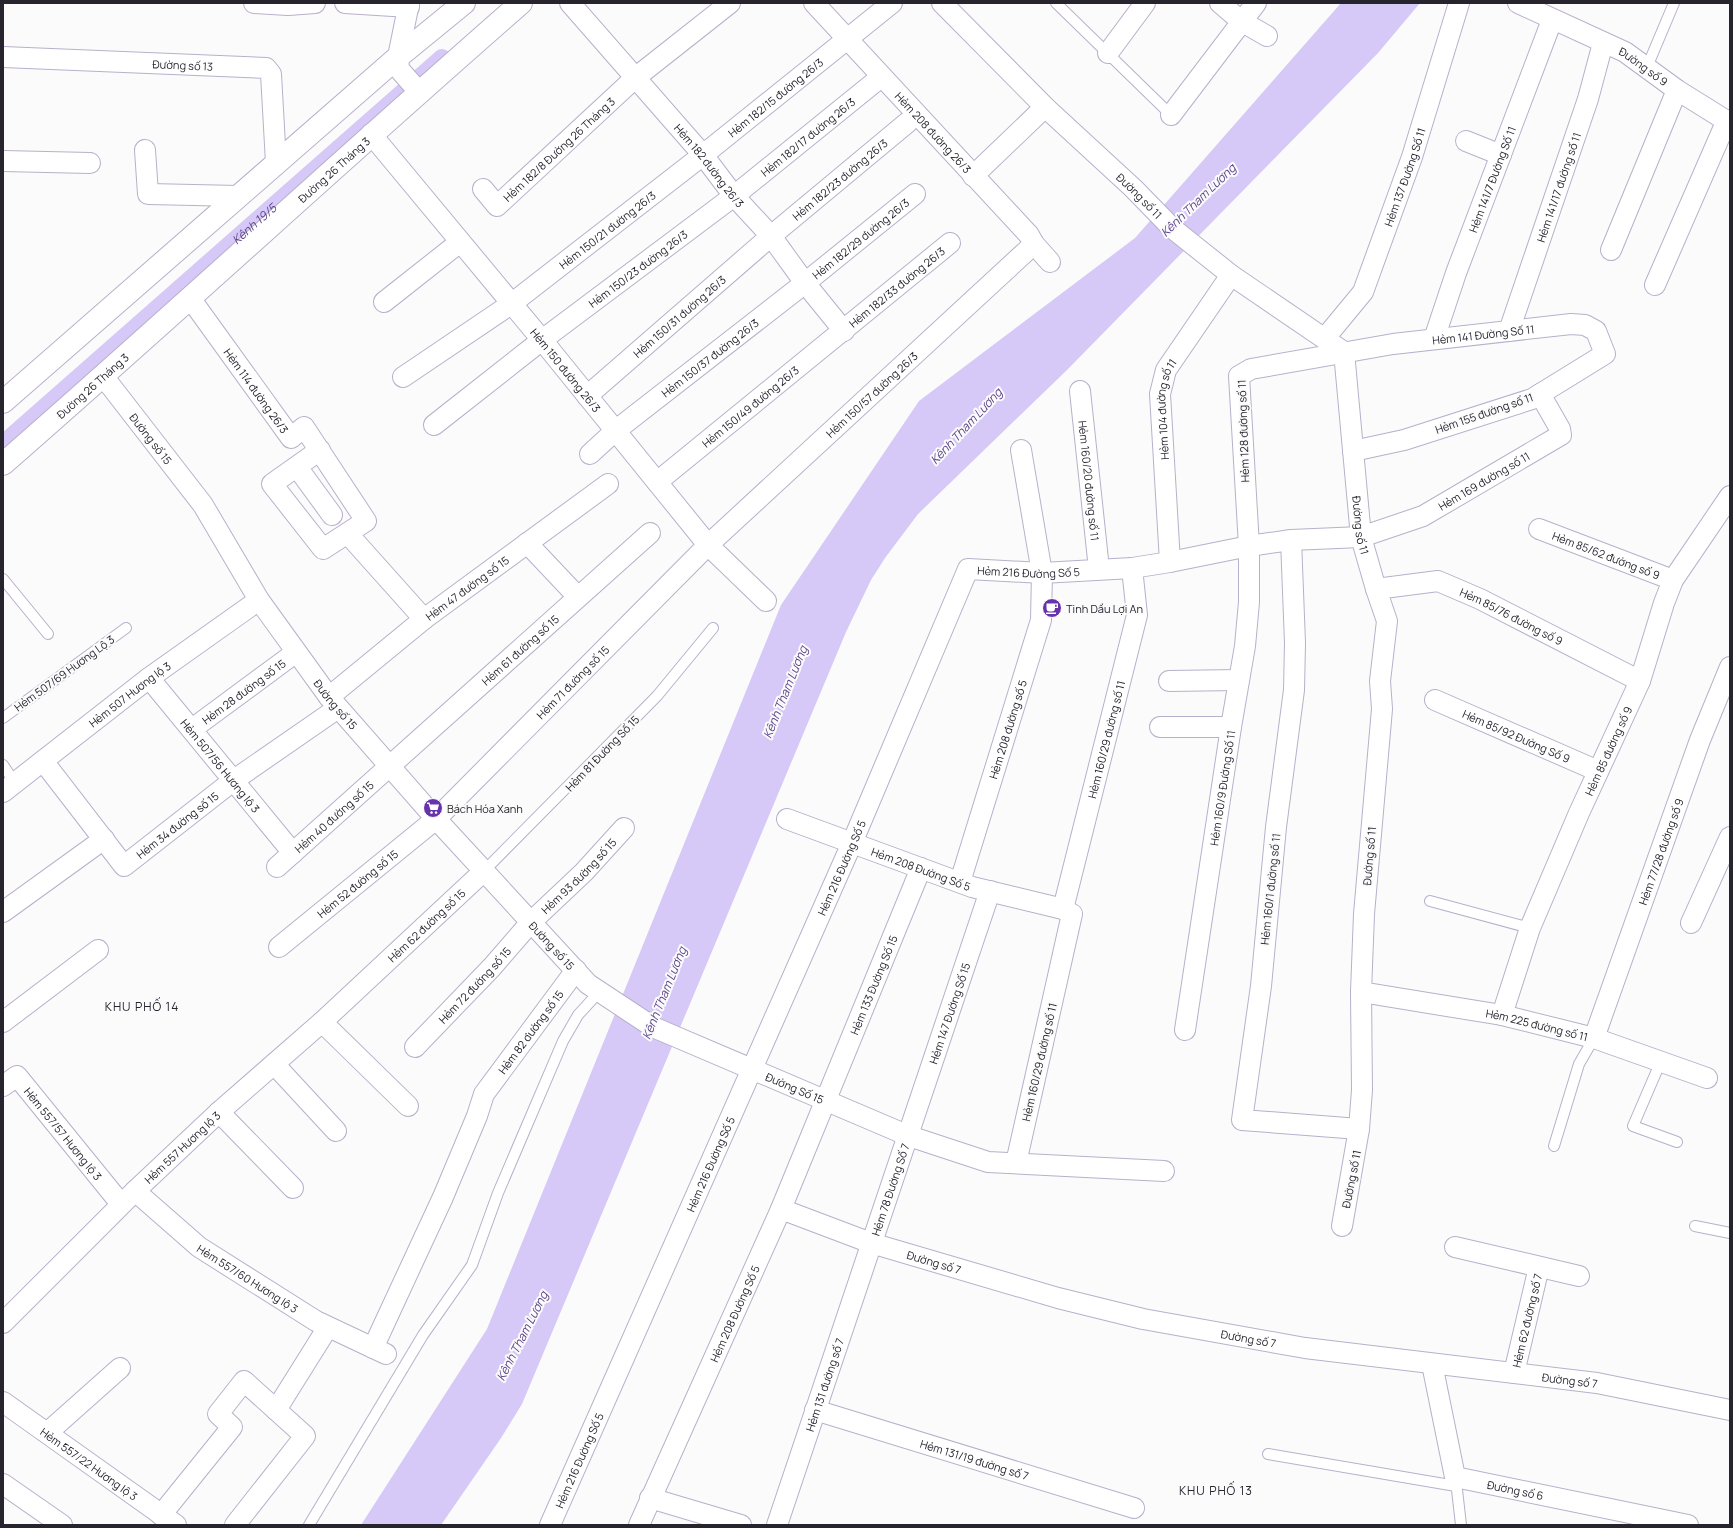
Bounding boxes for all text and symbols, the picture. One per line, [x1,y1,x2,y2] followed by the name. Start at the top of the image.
[1617,43,1671,89] street label: Đường số 9
[724,54,826,140] street label: Hẻm 182/15 đường 26/3
[152,56,213,73] street label: Đường số 13
[892,88,975,176] street label: Hẻm 208 đường 26/3
[500,93,618,204] street label: Hẻm 182/8 Đường 26 Tháng 3
[757,94,858,179] street label: Hẻm 182/17 đường 26/3
[671,120,748,210] street label: Hẻm 182 đường 26/3
[1465,124,1519,234] street label: Hẻm 141/7 Đường Số 11
[1380,126,1428,228] street label: Hẻm 137 Đường Số 11
[1532,130,1584,244] street label: Hẻm 141/17 đường số 11
[294,133,373,205] street label: Đường 26 Tháng 3
[789,135,890,223] street label: Hẻm 182/23 đường 26/3
[1157,159,1240,240] water label: Kênh Tham Lương
[1114,169,1166,222] street label: Đường số 11
[556,187,658,272] street label: Hẻm 150/21 đường 26/3
[809,194,912,282] street label: Hẻm 182/29 đường 26/3
[228,199,281,248] water label: Kênh 19/5
[585,226,690,310] street label: Hẻm 150/23 đường 26/3
[845,243,948,330] street label: Hẻm 182/33 đường 26/3
[630,271,729,360] street label: Hẻm 150/31 đường 26/3
[658,315,761,400] street label: Hẻm 150/37 đường 26/3
[1431,321,1535,347] street label: Hẻm 141 Đường Số 11
[528,325,605,415] street label: Hẻm 150 đường 26/3
[221,345,292,436] street label: Hẻm 114 đường 26/3
[822,348,920,440] street label: Hẻm 150/57 đường 26/3
[53,349,132,421] street label: Đường 26 Tháng 3
[1152,355,1179,460] street label: Hẻm 104 đường số 11
[698,362,802,450] street label: Hẻm 150/49 đường 26/3
[1234,379,1252,483] street label: Hẻm 128 đường số 11
[926,384,1006,468] water label: Kênh Tham Lương
[1433,389,1535,437] street label: Hẻm 155 đường số 11
[127,410,176,467] street label: Đường số 15
[1076,420,1103,541] street label: Hẻm 160/20 đường số 11
[1435,448,1532,513] street label: Hẻm 169 đường số 11
[1350,495,1373,556] street label: Đường số 11
[1550,527,1662,582] street label: Hẻm 85/62 đường số 9
[422,552,512,623] street label: Hẻm 47 đường số 15
[977,562,1080,581] street label: Hẻm 216 Đường Số 5
[1458,584,1566,648] street label: Hẻm 85/76 đường số 9
[1041,597,1063,619] cafe icon: Tinh Dầu Lợi An
[1066,601,1143,616] place label: Tinh Dầu Lợi An
[478,611,562,688] street label: Hẻm 61 đường số 15
[11,632,117,714] street label: Hẻm 507/69 Hương Lộ 3
[533,642,612,722] street label: Hẻm 71 đường số 15
[759,642,812,741] water label: Kênh Tham Lương
[199,655,288,727] street label: Hẻm 28 đường số 15
[85,658,173,730] street label: Hẻm 507 Hương lộ 3
[311,676,361,732] street label: Đường số 15
[985,678,1030,781] street label: Hẻm 208 đường số 5
[1084,679,1128,800] street label: Hẻm 160/29 đường số 11
[1581,703,1635,798] street label: Hẻm 85 đường số 9
[1460,705,1573,766] street label: Hẻm 85/92 Đường Số 9
[562,712,642,794] street label: Hẻm 81 Đường Số 15
[178,715,264,815] street label: Hẻm 507/56 Hương lộ 3
[1206,729,1238,847] street label: Hẻm 160/9 Đường Số 11
[291,777,376,856] street label: Hẻm 40 đường số 15
[133,788,221,861] street label: Hẻm 34 đường số 15
[1634,796,1686,907] street label: Hẻm 77/28 đường số 9
[422,797,444,819] supermarket icon: Bách Hóa Xanh
[447,801,523,816] place label: Bách Hóa Xanh
[813,817,868,918] street label: Hẻm 216 Đường Số 5
[1359,826,1379,886] street label: Đường số 11
[1257,832,1283,946] street label: Hẻm 160/1 đường số 11
[537,834,619,916] street label: Hẻm 93 đường số 15
[869,843,973,893] street label: Hẻm 208 Đường Số 5
[314,846,401,921] street label: Hẻm 52 đường số 15
[384,885,468,965] street label: Hẻm 62 đường số 15
[526,918,578,973] street label: Đường số 15
[846,933,900,1037] street label: Hẻm 133 Đường Số 15
[435,943,514,1026] street label: Hẻm 72 đường số 15
[638,943,691,1042] water label: Kênh Tham Lương
[925,960,973,1066] street label: Hẻm 147 Đường Số 15
[494,987,566,1077] street label: Hẻm 82 đường số 15
[105,997,179,1015] district label: KHU PHỐ 14
[1018,1001,1060,1123] street label: Hẻm 160/29 đường số 11
[1485,1005,1590,1044] street label: Hẻm 225 đường số 11
[764,1068,826,1107] street label: Đường Số 15
[21,1084,106,1183] street label: Hẻm 557/57 Hương lộ 3
[141,1107,223,1186] street label: Hẻm 557 Hương lộ 3
[682,1114,738,1214] street label: Hẻm 216 Đường Số 5
[867,1141,912,1238] street label: Hẻm 78 Đường Số 7
[1338,1149,1364,1209] street label: Đường số 11
[195,1240,301,1316] street label: Hẻm 557/60 Hương lộ 3
[905,1246,963,1277] street label: Đường số 7
[706,1263,762,1364] street label: Hẻm 208 Đường Số 5
[1508,1272,1545,1369] street label: Hẻm 62 đường số 7
[492,1288,552,1384] water label: Kênh Tham Lương
[1220,1326,1277,1350] street label: Đường số 7
[802,1336,847,1433] street label: Hẻm 131 đường số 7
[1541,1369,1598,1391] street label: Đường số 7
[551,1410,606,1510] street label: Hẻm 216 Đường Số 5
[38,1424,141,1503] street label: Hẻm 557/22 Hương lộ 3
[918,1435,1031,1483] street label: Hẻm 131/19 đường số 7
[1486,1476,1545,1503] street label: Đường số 6
[1179,1481,1253,1499] district label: KHU PHỐ 13

